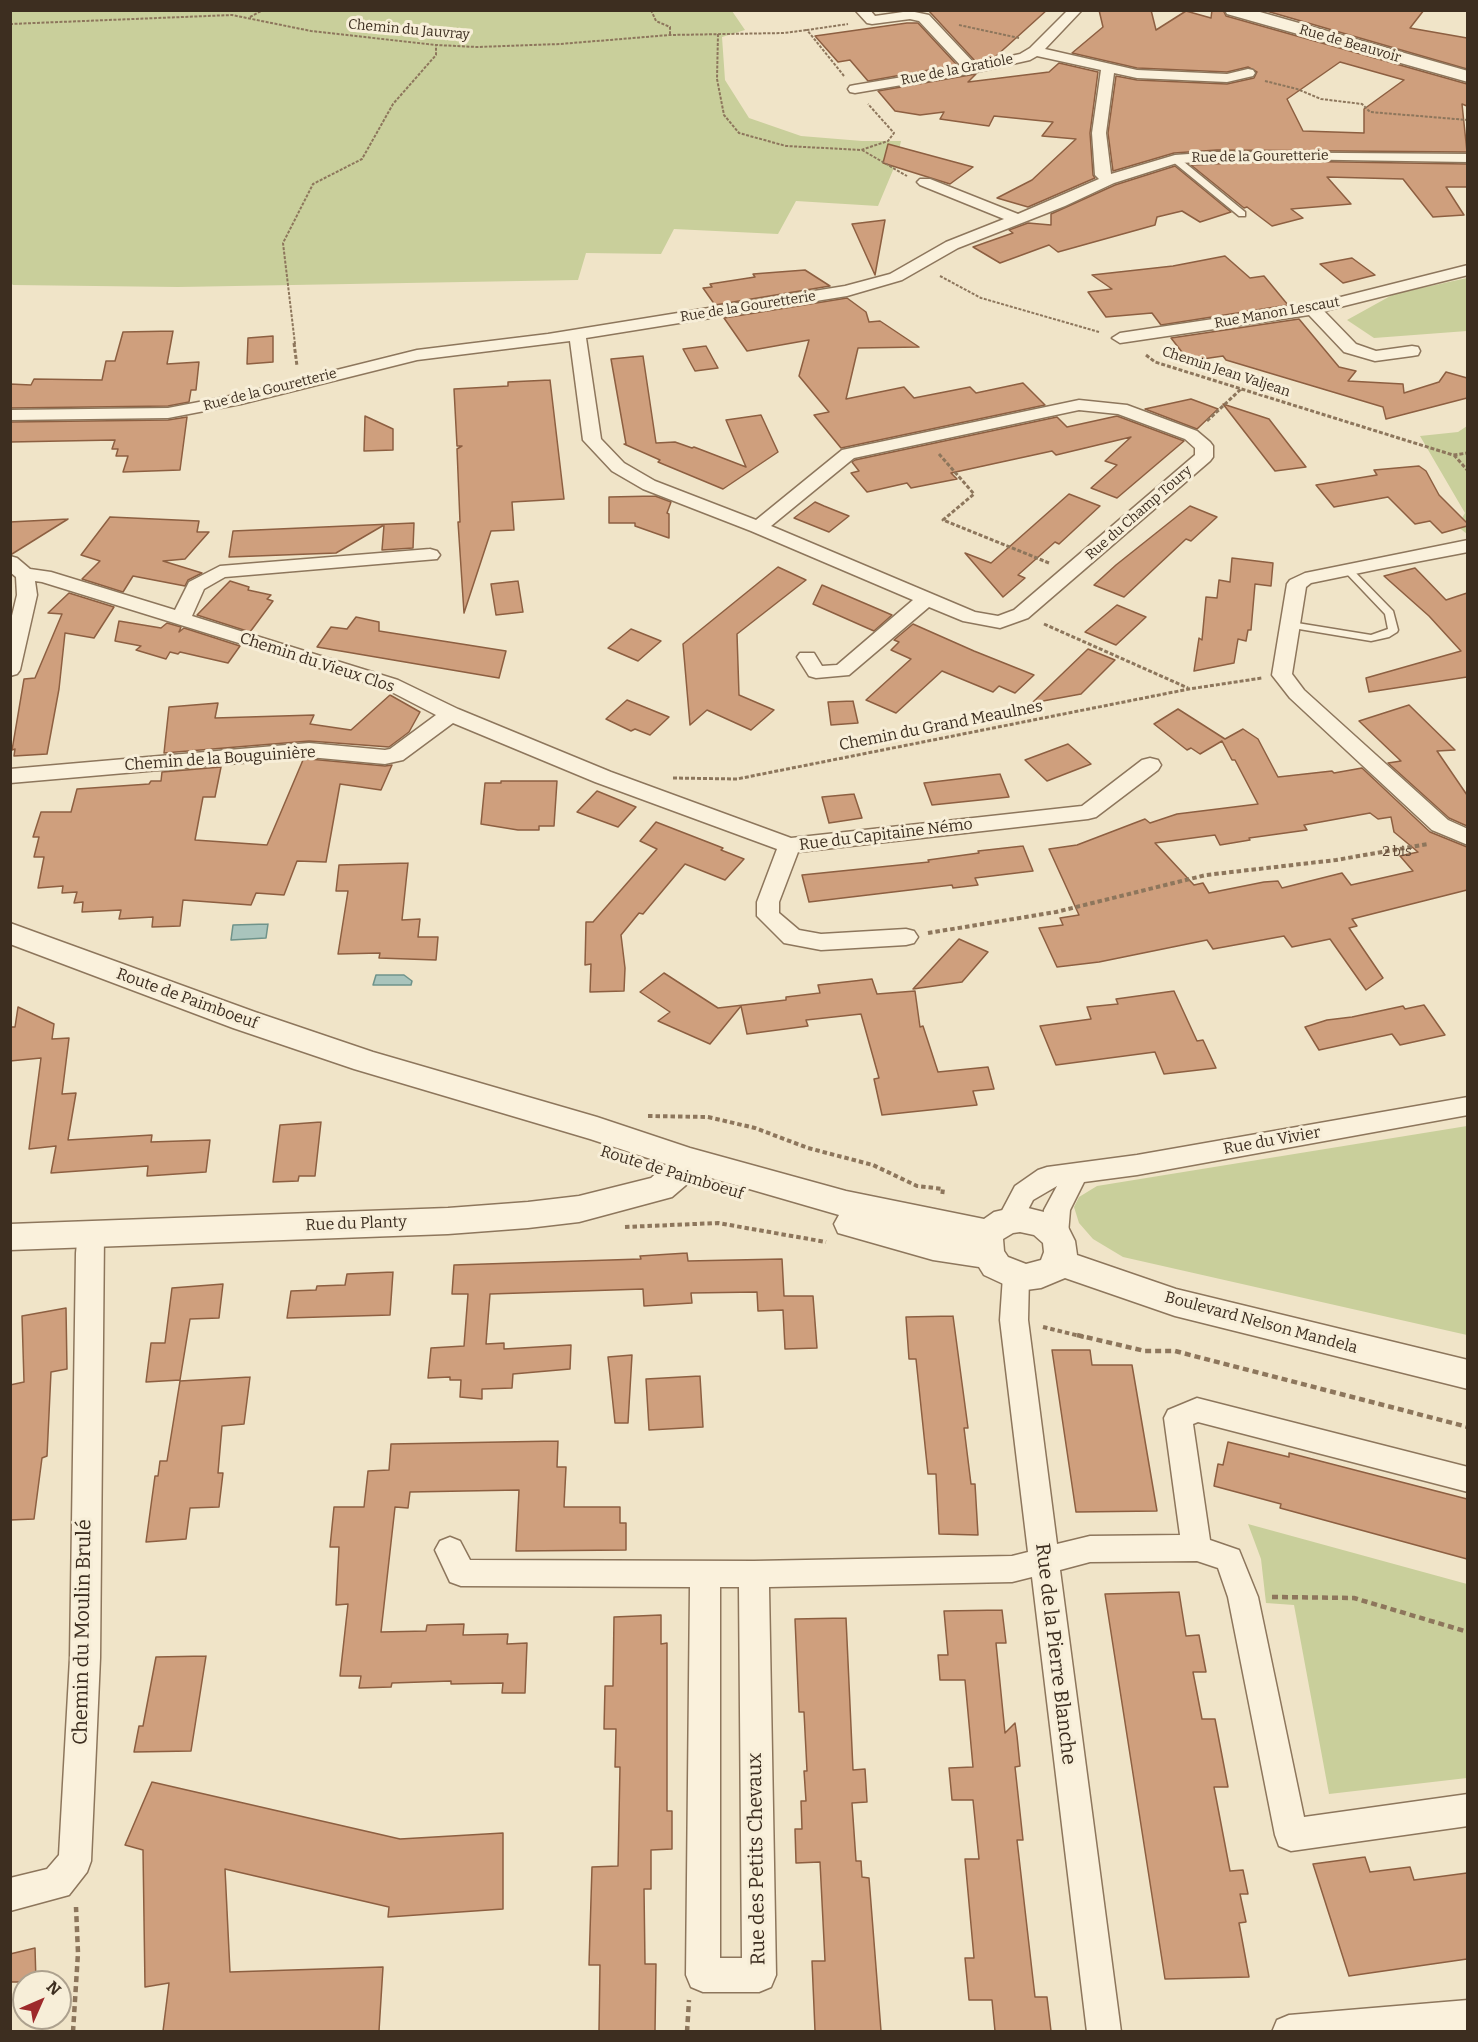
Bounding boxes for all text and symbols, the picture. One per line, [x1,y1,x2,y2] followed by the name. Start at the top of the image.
[347,16,471,44] street label: Chemin du Jauvray
[1297,21,1403,67] street label: Rue de Beauvoir
[899,51,1015,89] street label: Rue de la Gratiole
[1191,147,1329,167] street label: Rue de la Gouretterie
[679,288,817,326] street label: Rue de la Gouretterie
[1213,294,1341,332] street label: Rue Manon Lescaut
[1160,343,1292,401] street label: Chemin Jean Valjean
[201,365,339,415] street label: Rue de la Gouretterie
[1082,462,1196,564] street label: Rue du Champ Toury
[237,629,397,697] street label: Chemin du Vieux Clos
[838,697,1044,755] street label: Chemin du Grand Meaulnes
[124,743,316,775] street label: Chemin de la Bouguinière
[798,815,974,855] street label: Rue du Capitaine Némo
[1382,844,1412,860] house number: 2 bis
[114,965,260,1033] street label: Route de Paimboeuf
[1222,1123,1322,1159] street label: Rue du Vivier
[598,1142,746,1204] street label: Route de Paimboeuf
[305,1213,407,1235] street label: Rue du Planty
[1163,1288,1359,1358] street label: Boulevard Nelson Mandela
[69,1519,97,1745] street label: Chemin du Moulin Brulé
[1030,1542,1080,1766] street label: Rue de la Pierre Blanche
[743,1753,771,1965] street label: Rue des Petits Chevaux
[12,1970,72,2030] north arrow
[43,1977,65,1999] text: N

